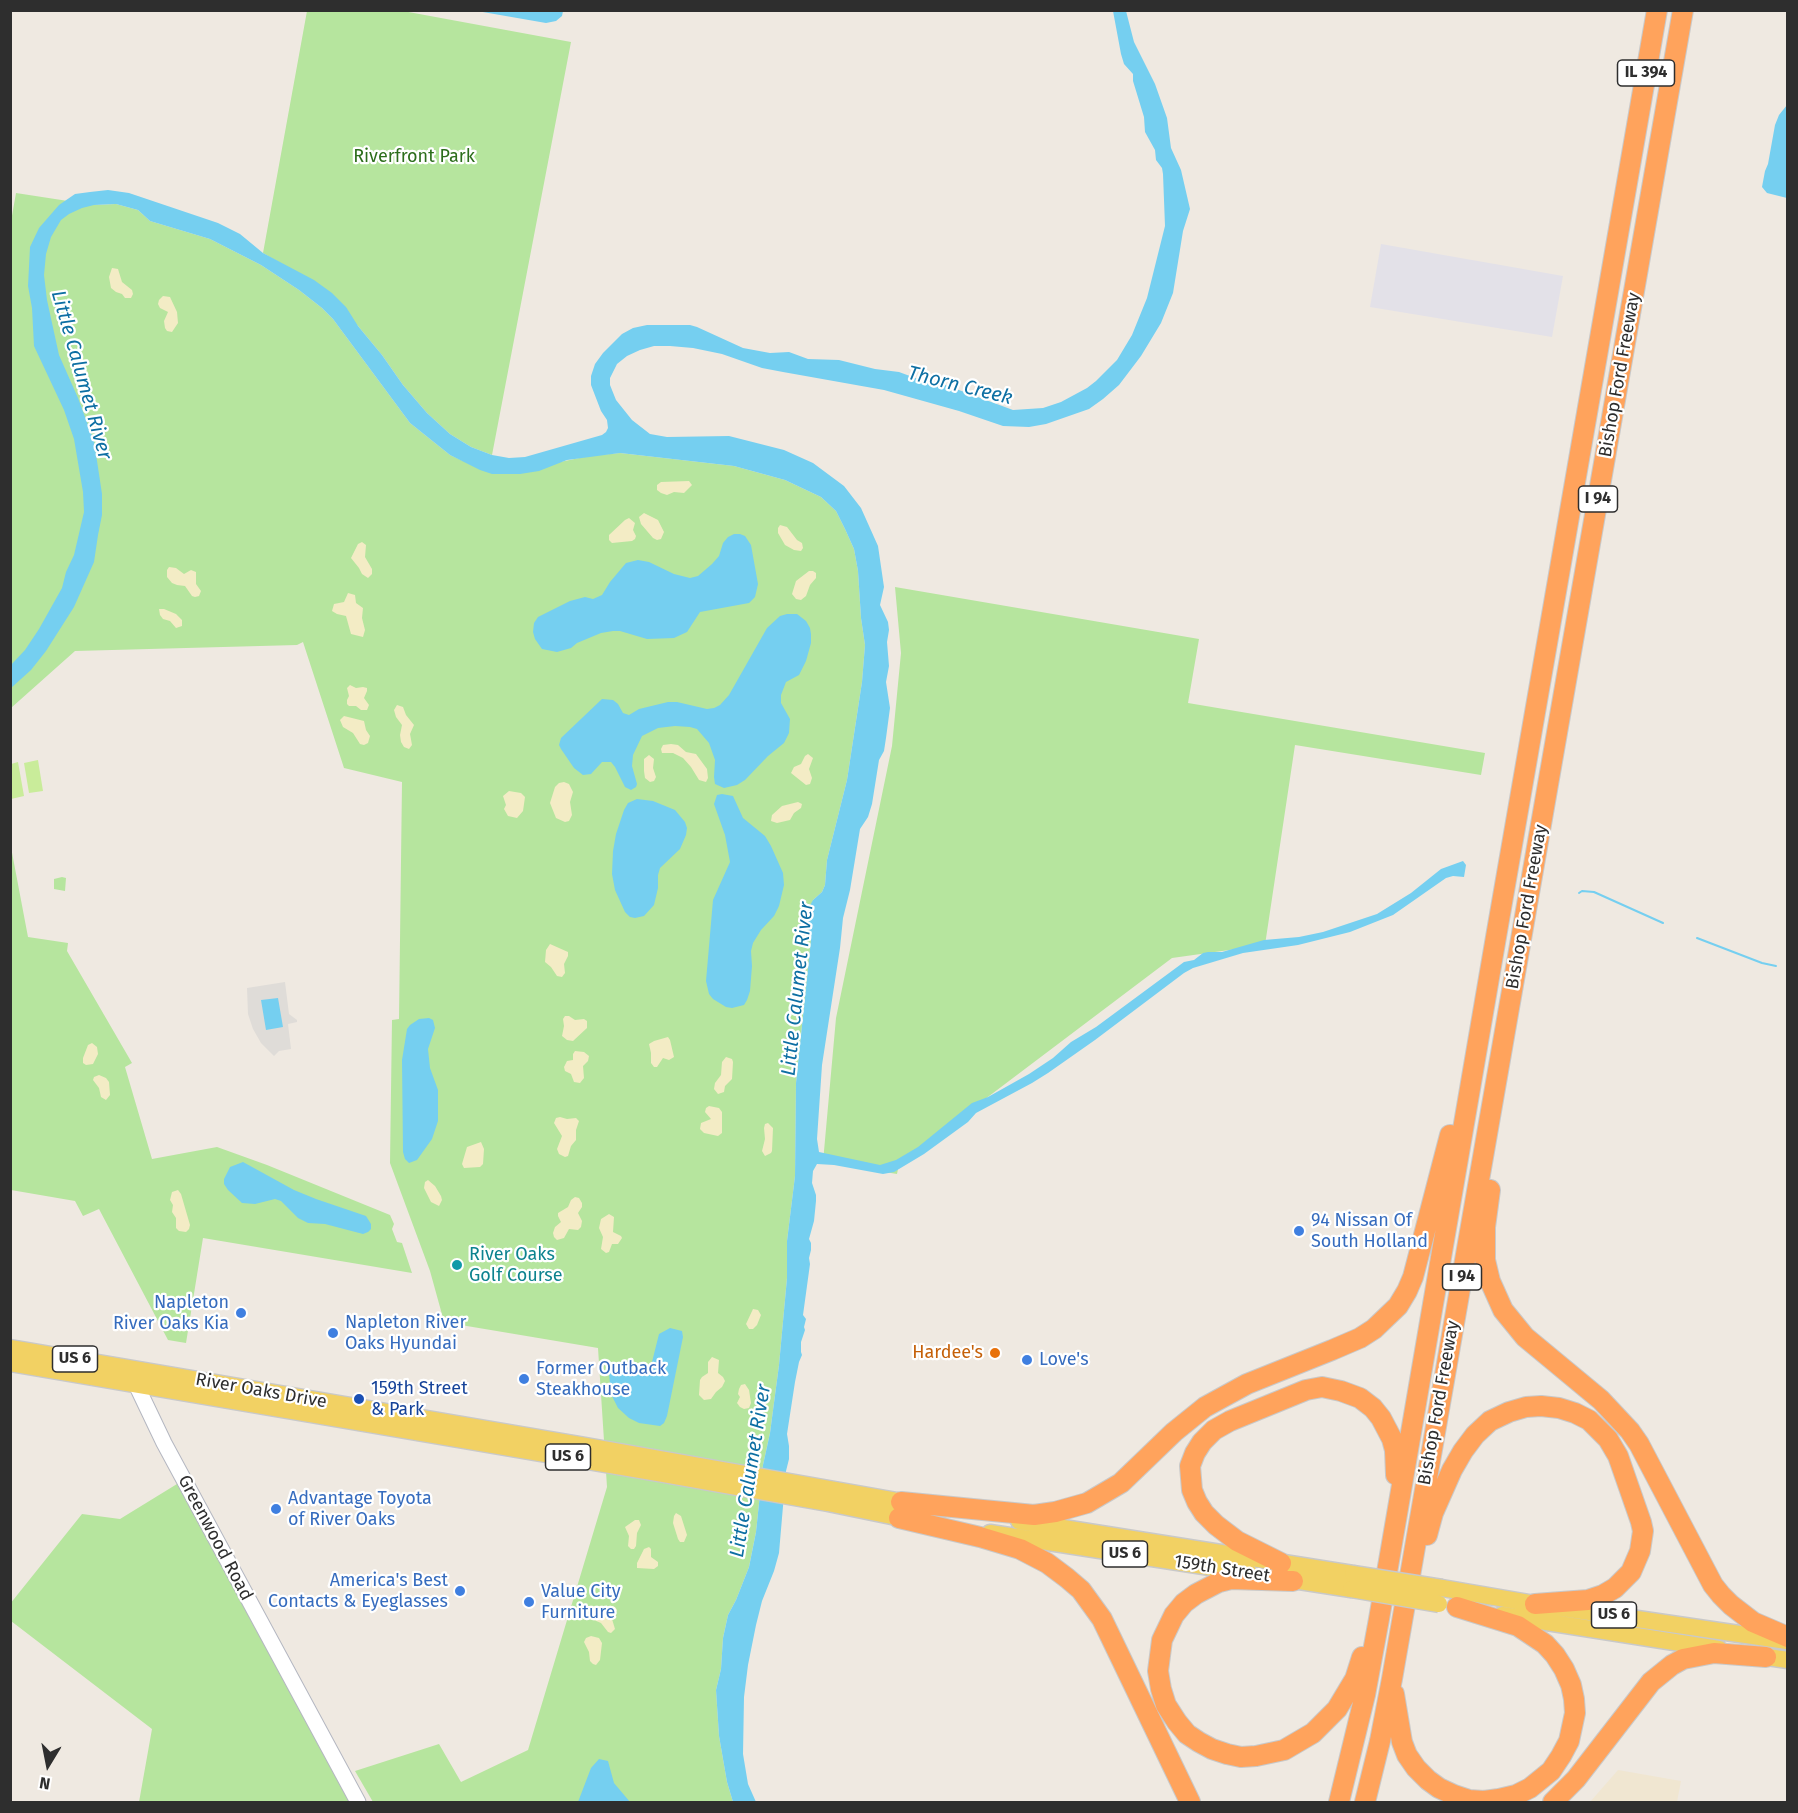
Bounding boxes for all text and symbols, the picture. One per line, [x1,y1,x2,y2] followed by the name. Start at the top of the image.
[1618,60,1674,86] road number: IL 394
[353,146,475,168] park label: Riverfront Park
[45,288,117,462] water label: Little Calumet River
[1595,291,1645,459] street label: Bishop Ford Freeway
[905,361,1015,411] water label: Thorn Creek
[1578,486,1618,512] road number: I 94
[1502,823,1552,991] street label: Bishop Ford Freeway
[777,901,819,1077] water label: Little Calumet River
[1311,1210,1428,1252] place label: 94 Nissan Of South Holland
[1292,1224,1306,1238] marker: 94 Nissan Of South Holland
[469,1244,563,1286] place label: River Oaks Golf Course
[450,1258,464,1272] marker: River Oaks Golf Course
[1442,1264,1482,1290] road number: I 94
[113,1292,229,1334] place label: Napleton River Oaks Kia
[234,1306,248,1320] marker: Napleton River Oaks Kia
[345,1312,466,1354] place label: Napleton River Oaks Hyundai
[1414,1319,1464,1487] street label: Bishop Ford Freeway
[326,1326,340,1340] marker: Napleton River Oaks Hyundai
[912,1342,983,1364] place label: Hardee's
[52,1346,98,1372] road number: US 6
[988,1346,1002,1360] marker: Hardee's
[1039,1349,1089,1371] place label: Love's
[1020,1353,1034,1367] marker: Love's
[536,1358,666,1400] place label: Former Outback Steakhouse
[194,1369,328,1413] street label: River Oaks Drive
[517,1372,531,1386] marker: Former Outback Steakhouse
[371,1378,468,1420] place label: 159th Street & Park
[725,1383,777,1559] water label: Little Calumet River
[352,1392,366,1406] marker: 159th Street & Park
[546,1444,590,1470] road number: US 6
[173,1472,257,1604] street label: Greenwood Road
[288,1488,432,1530] place label: Advantage Toyota of River Oaks
[269,1502,283,1516] marker: Advantage Toyota of River Oaks
[1102,1541,1148,1567] road number: US 6
[1173,1551,1271,1587] street label: 159th Street
[268,1570,448,1612] place label: America's Best Contacts & Eyeglasses
[541,1581,621,1624] place label: Value City Furniture
[453,1584,467,1598] marker: America's Best Contacts & Eyeglasses
[522,1595,536,1609] marker: Value City Furniture
[1592,1602,1636,1628] road number: US 6
[18,1735,78,1795] north arrow
[38,1773,52,1793] text: N

